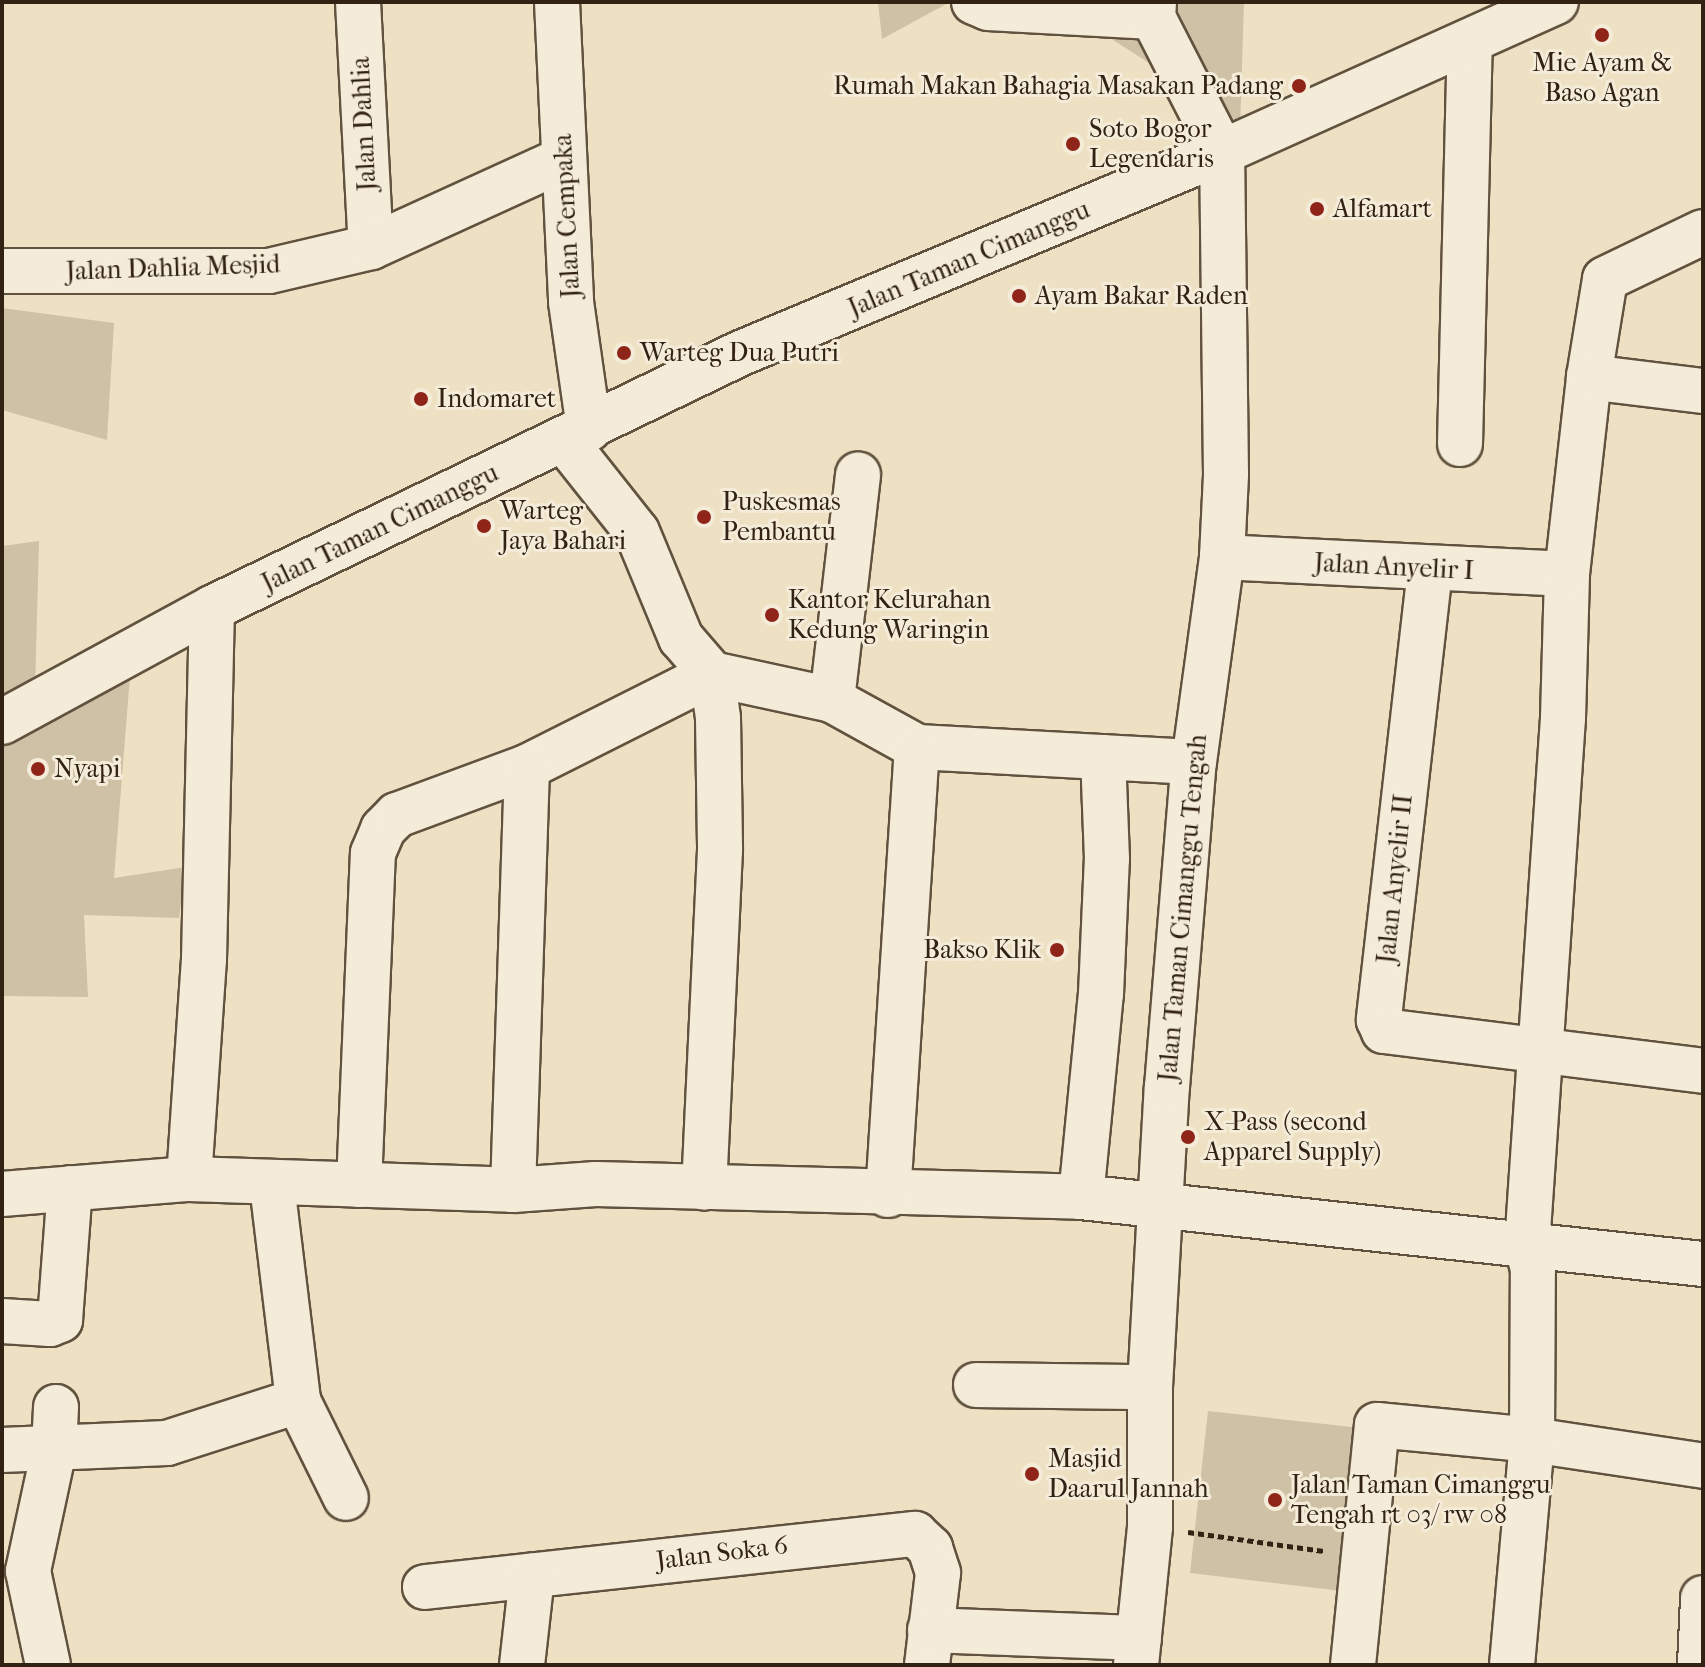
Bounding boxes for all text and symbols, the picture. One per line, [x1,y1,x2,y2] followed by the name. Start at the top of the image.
[1593,26,1611,44] marker: Mie Ayam & Baso Agan
[1532,47,1672,108] place label: Mie Ayam & Baso Agan
[345,56,383,192] street label: Jalan Dahlia
[833,70,1283,102] place label: Rumah Makan Bahagia Masakan Padang
[1290,77,1308,95] marker: Rumah Makan Bahagia Masakan Padang
[1089,113,1214,174] place label: Soto Bogor Legendaris
[547,133,587,299] street label: Jalan Cempaka
[1064,135,1082,153] marker: Soto Bogor Legendaris
[1333,193,1432,225] place label: Alfamart
[843,194,1095,324] street label: Jalan Taman Cimanggu
[1308,200,1326,218] marker: Alfamart
[65,249,281,287] street label: Jalan Dahlia Mesjid
[1035,280,1248,312] place label: Ayam Bakar Raden
[1010,287,1028,305] marker: Ayam Bakar Raden
[640,337,839,369] place label: Warteg Dua Putri
[615,344,633,362] marker: Warteg Dua Putri
[437,383,556,415] place label: Indomaret
[412,390,430,408] marker: Indomaret
[257,457,503,599] street label: Jalan Taman Cimanggu
[722,486,841,548] place label: Puskesmas Pembantu
[500,495,626,556] place label: Warteg Jaya Bahari
[693,506,715,528] marker: Puskesmas Pembantu
[475,517,493,535] marker: Warteg Jaya Bahari
[1313,547,1475,587] street label: Jalan Anyelir I
[788,584,991,646] place label: Kantor Kelurahan Kedung Waringin
[763,606,781,624] marker: Kantor Kelurahan Kedung Waringin
[1152,733,1214,1083] street label: Jalan Taman Cimanggu Tengah
[54,753,120,785] place label: Nyapi
[29,760,47,778] marker: Nyapi
[1371,793,1419,965] street label: Jalan Anyelir II
[923,934,1041,966] place label: Bakso Klik
[1048,941,1066,959] marker: Bakso Klik
[1204,1106,1381,1168] place label: X-Pass (second Apparel Supply)
[1179,1128,1197,1146] marker: X-Pass (second Apparel Supply)
[1048,1443,1209,1504] place label: Masjid Daarul Jannah
[1023,1465,1041,1483] marker: Masjid Daarul Jannah
[1291,1469,1550,1530] place label: Jalan Taman Cimanggu Tengah rt 03/ rw 08
[1266,1491,1284,1509] marker: Jalan Taman Cimanggu Tengah rt 03/ rw 08
[654,1529,790,1577] street label: Jalan Soka 6

